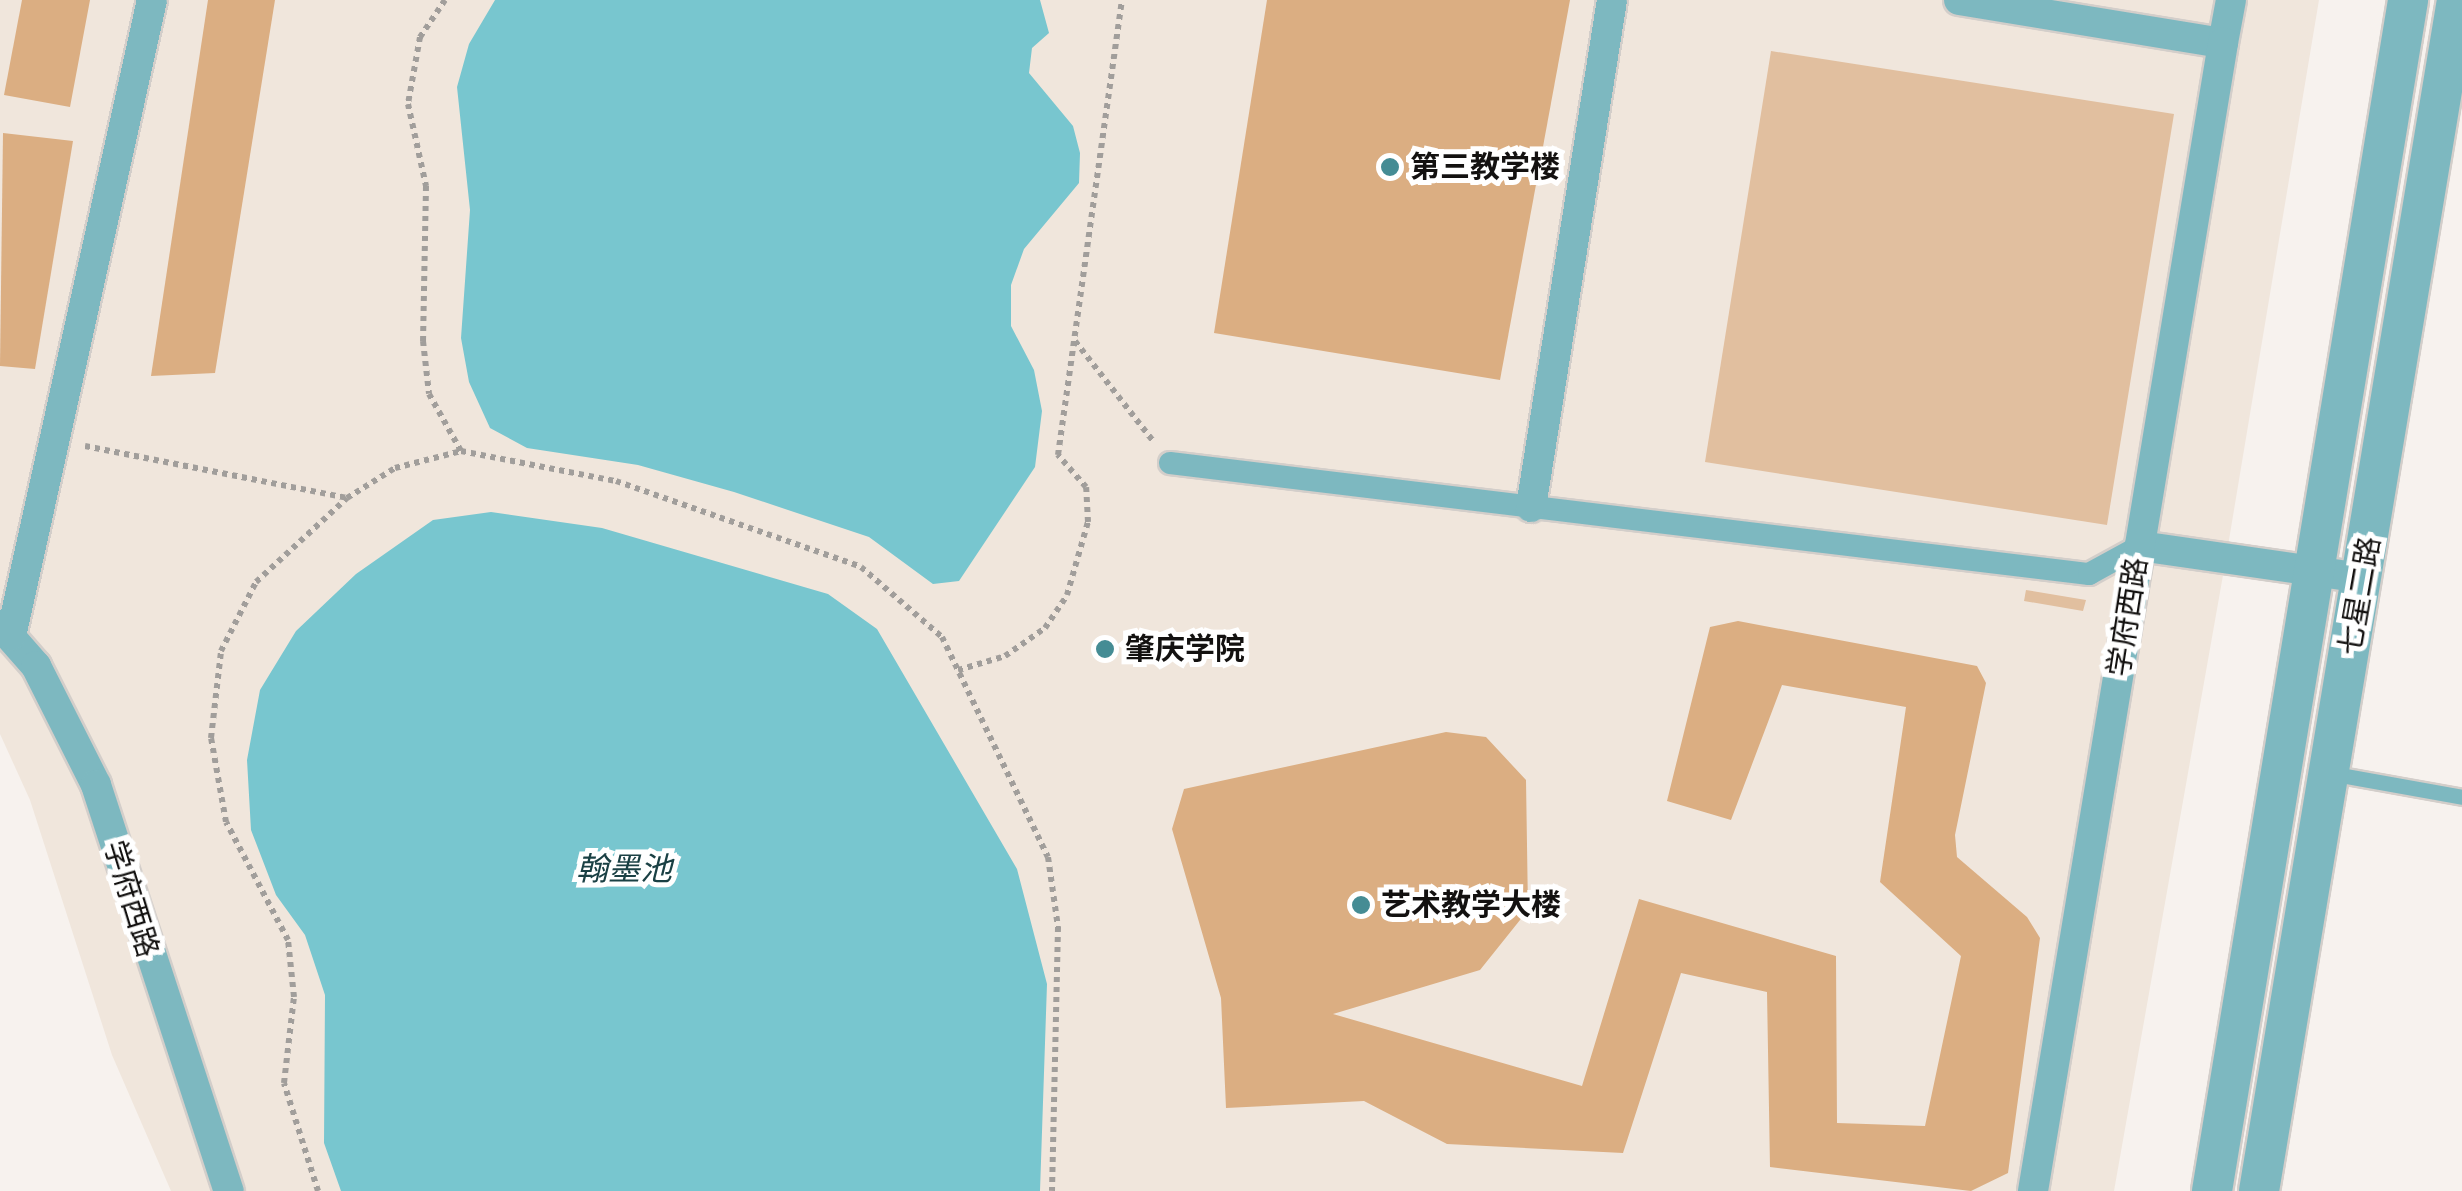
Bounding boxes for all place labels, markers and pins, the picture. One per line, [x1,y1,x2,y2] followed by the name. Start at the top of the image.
[1410,149,1560,185] place label: 第三教学楼
[1379,156,1401,178] marker: 第三教学楼
[1125,631,1245,667] place label: 肇庆学院
[1094,638,1116,660] marker: 肇庆学院
[1381,887,1561,923] place label: 艺术教学大楼
[1350,894,1372,916] marker: 艺术教学大楼

